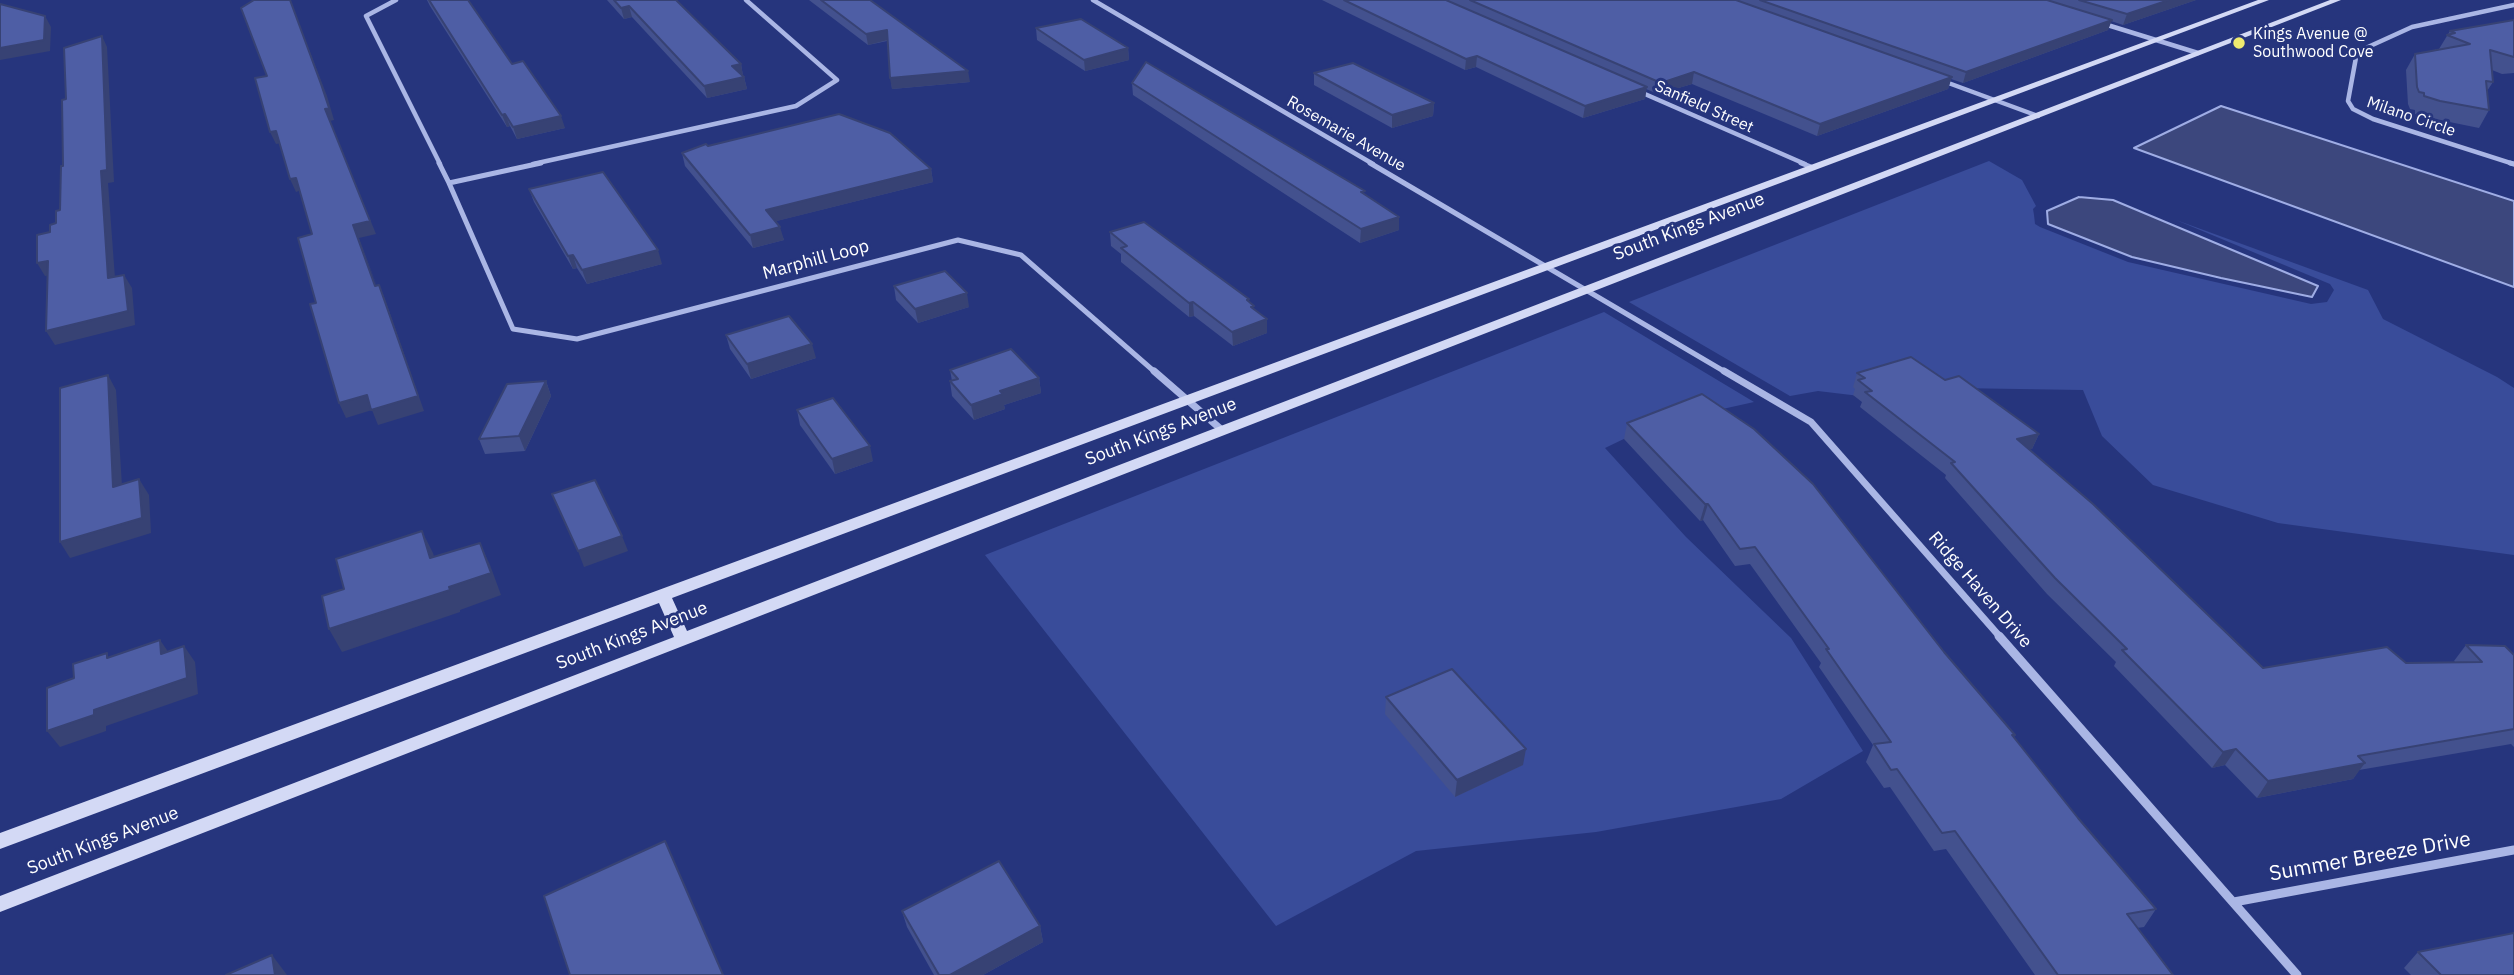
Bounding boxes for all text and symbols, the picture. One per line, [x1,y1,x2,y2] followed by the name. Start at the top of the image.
[2253,24,2373,62] place label: Kings Avenue @ Southwood Cove
[2231,35,2247,51] marker: Kings Avenue @ Southwood Cove
[1652,77,1756,137] street label: Sanfield Street
[1283,92,1409,176] street label: Rosemarie Avenue
[2364,93,2458,141] street label: Milano Circle
[1610,188,1768,266] street label: South Kings Avenue
[760,235,872,285] street label: Marphill Loop
[1082,393,1240,471] street label: South Kings Avenue
[1924,527,2036,653] street label: Ridge Haven Drive
[553,597,711,675] street label: South Kings Avenue
[24,802,182,880] street label: South Kings Avenue
[2267,827,2473,887] street label: Summer Breeze Drive

